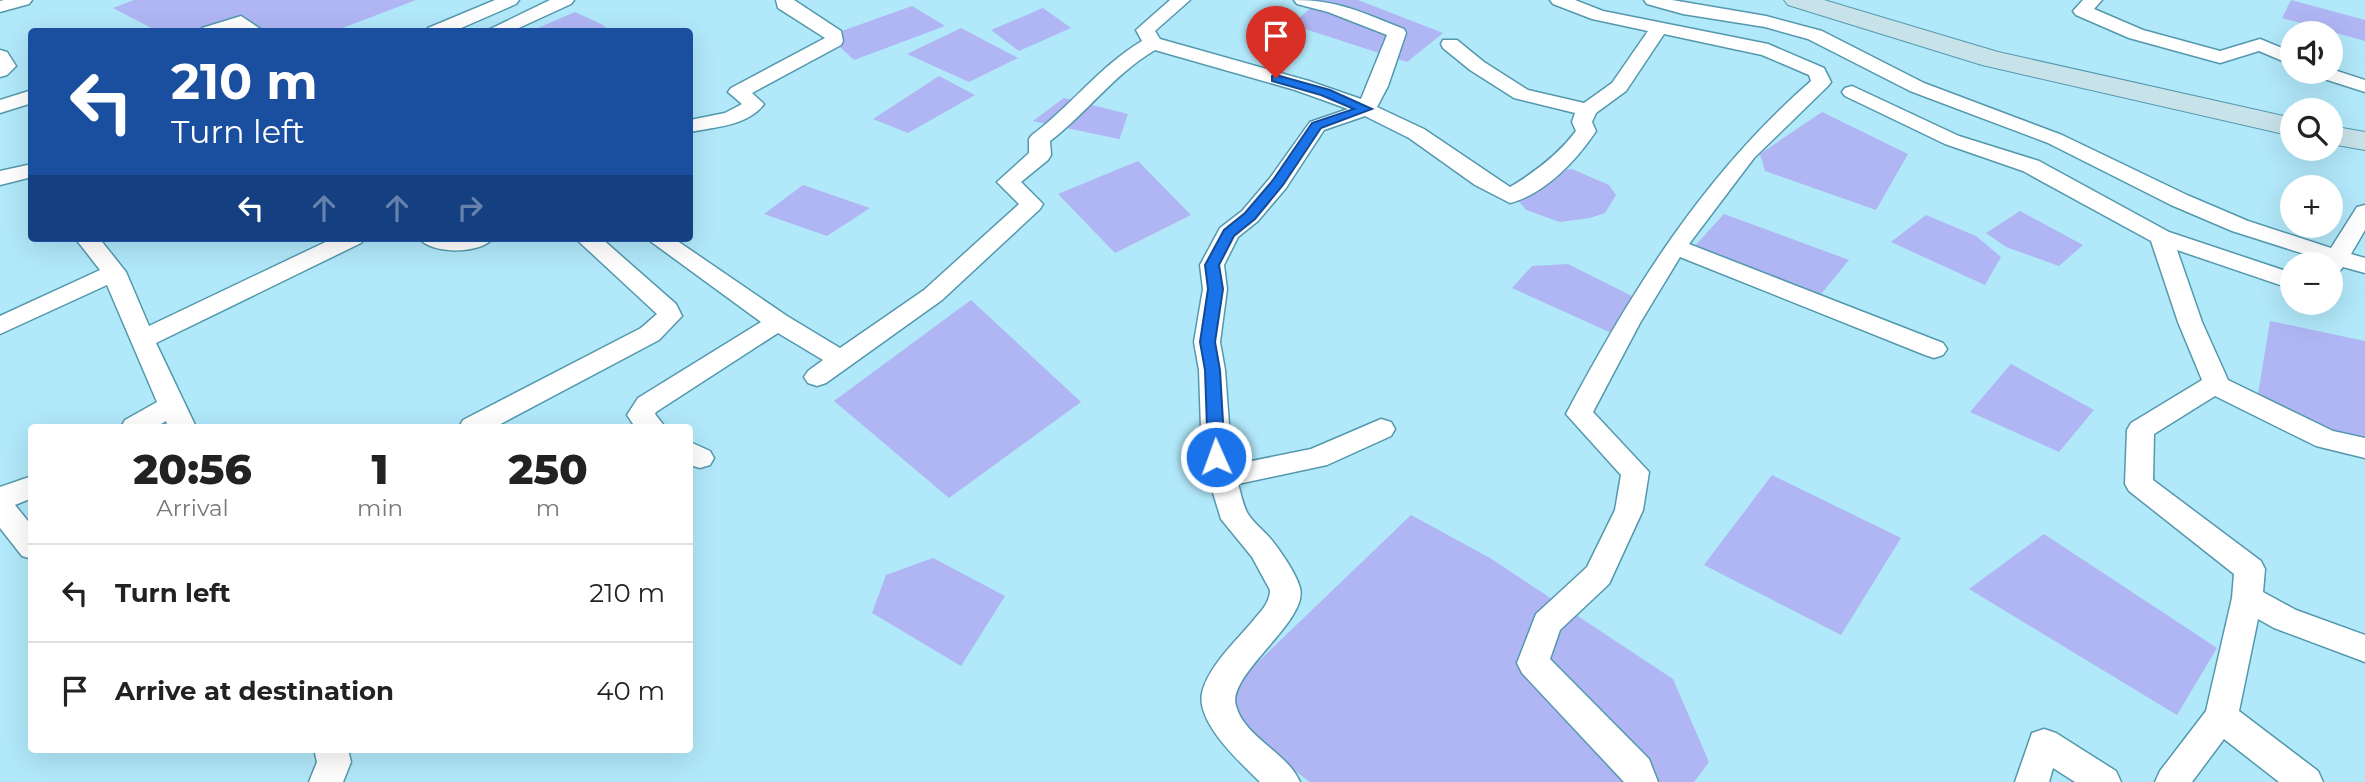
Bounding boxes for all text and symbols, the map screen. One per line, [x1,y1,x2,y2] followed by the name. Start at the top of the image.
[1246,6,1306,78] pin
[1257,17,1295,55] icon: arrive
[2280,21,2343,315] map controls
[2280,21,2343,84] button: sound
[171,52,318,111] text: 210 m
[56,56,147,147] icon: left
[2280,98,2343,161] button: search
[171,112,305,151] text: Turn left
[2280,175,2343,238] button: +
[232,189,270,227] icon: left
[305,189,343,227] icon: ahead
[378,189,416,227] icon: ahead
[451,189,489,227] icon: right
[2280,252,2343,315] button: −
[1179,420,1253,494] position arrow
[133,443,252,495] text: 20:56
[372,443,389,495] text: 1
[508,443,588,495] text: 250
[156,494,229,522] text: Arrival
[357,494,403,522] text: min
[536,494,560,522] text: m
[56,574,94,612] icon: left
[115,577,231,609] text: Turn left
[589,577,665,609] text: 210 m
[56,672,94,710] icon: arrive
[115,675,394,707] text: Arrive at destination
[596,675,665,707] text: 40 m

